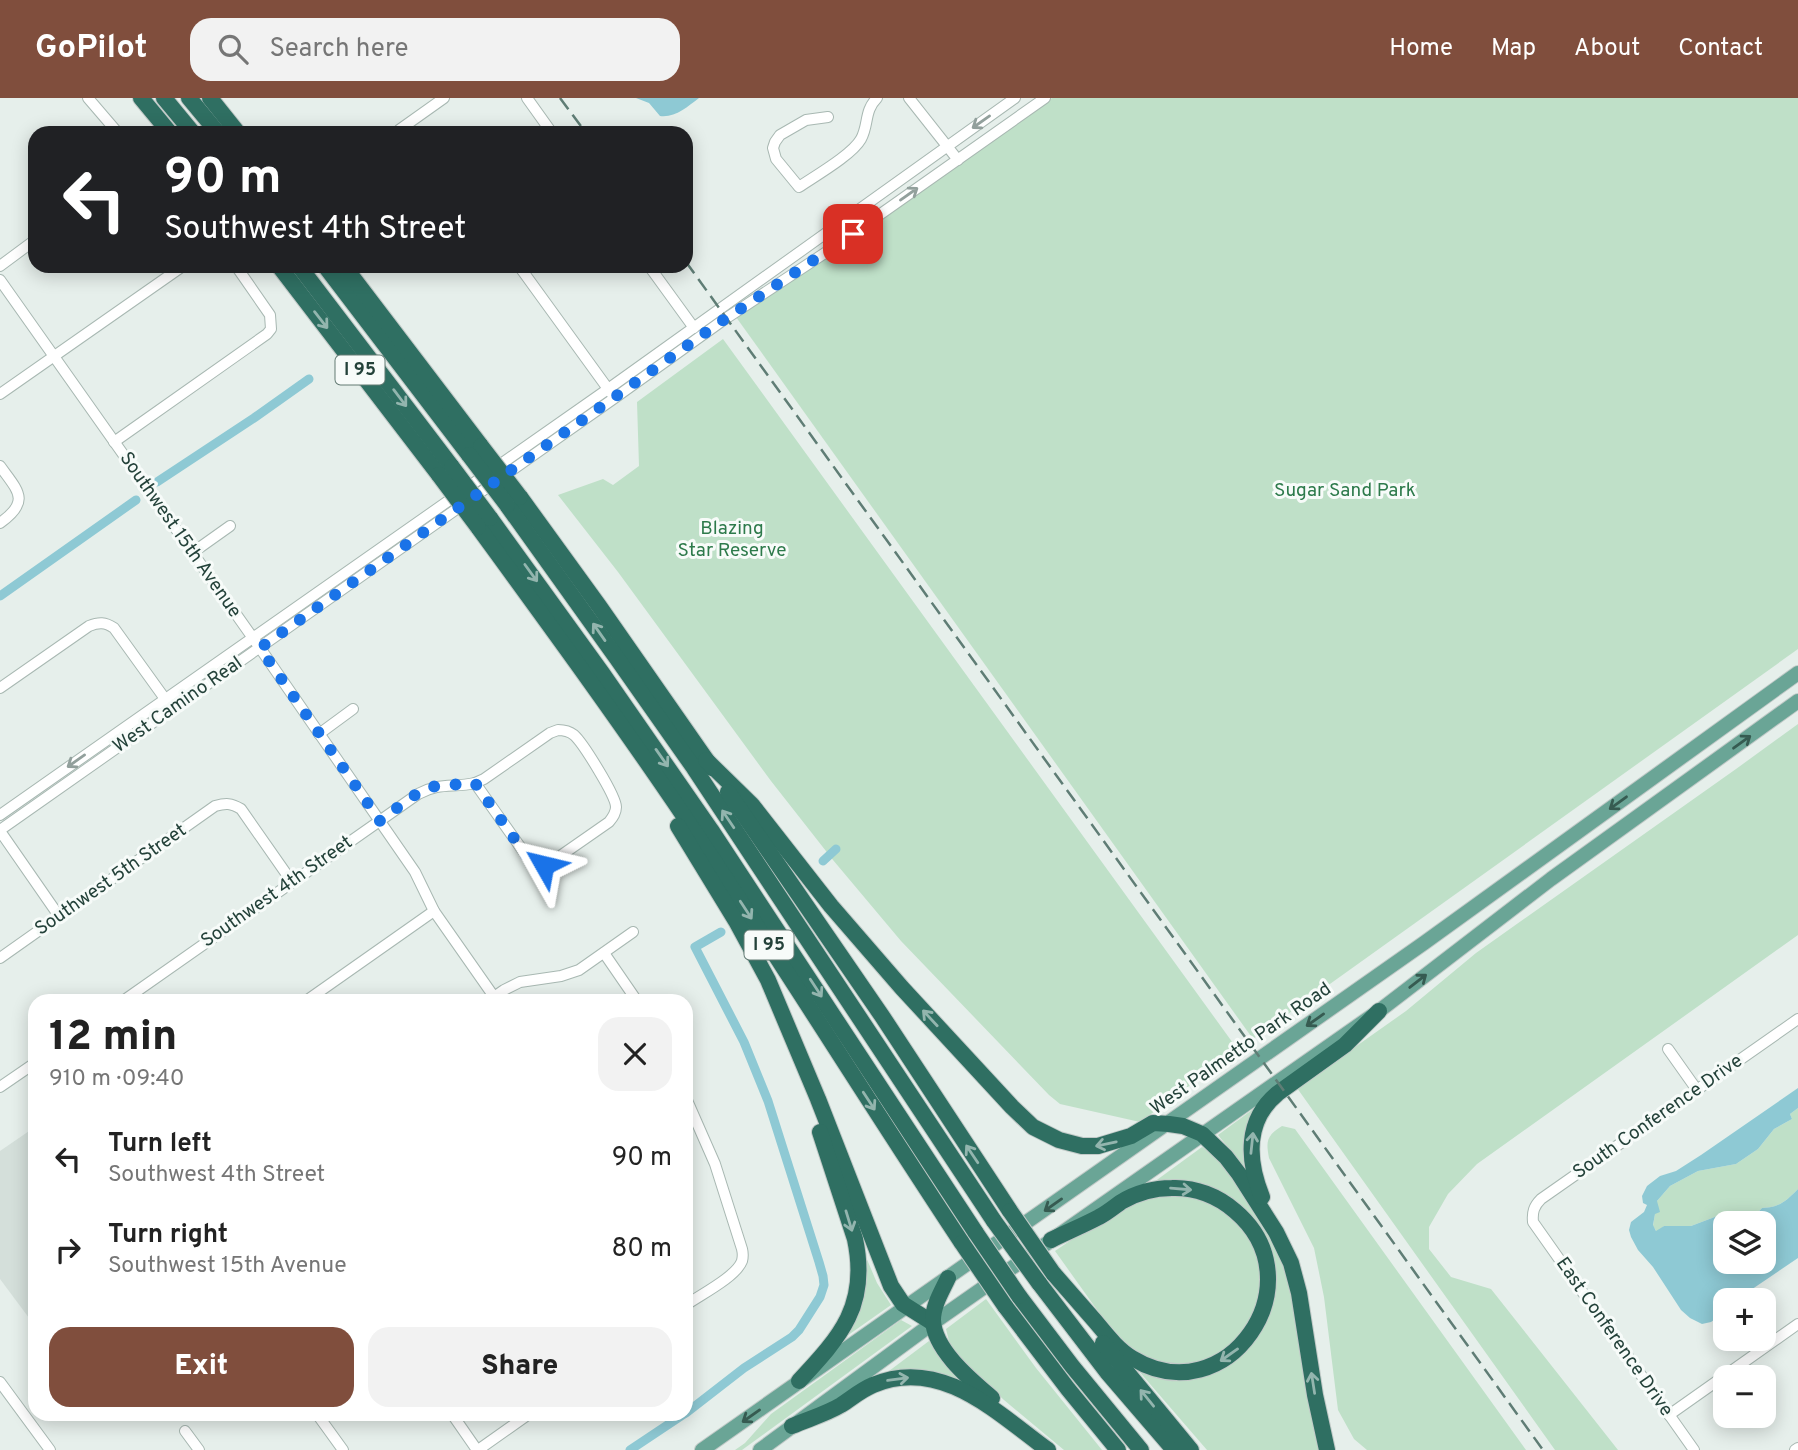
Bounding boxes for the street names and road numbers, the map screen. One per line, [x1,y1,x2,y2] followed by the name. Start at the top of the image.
[336,356,384,384] road number: I 95
[114,447,246,623] street label: Southwest 15th Avenue
[109,651,247,759] street label: West Camino Real
[31,819,191,941] street label: Southwest 5th Street
[197,831,357,953] street label: Southwest 4th Street
[744,930,794,960] road number: I 95
[1146,977,1336,1121] street label: West Palmetto Park Road
[1568,1049,1748,1185] street label: South Conference Drive
[1550,1253,1678,1421] street label: East Conference Drive

